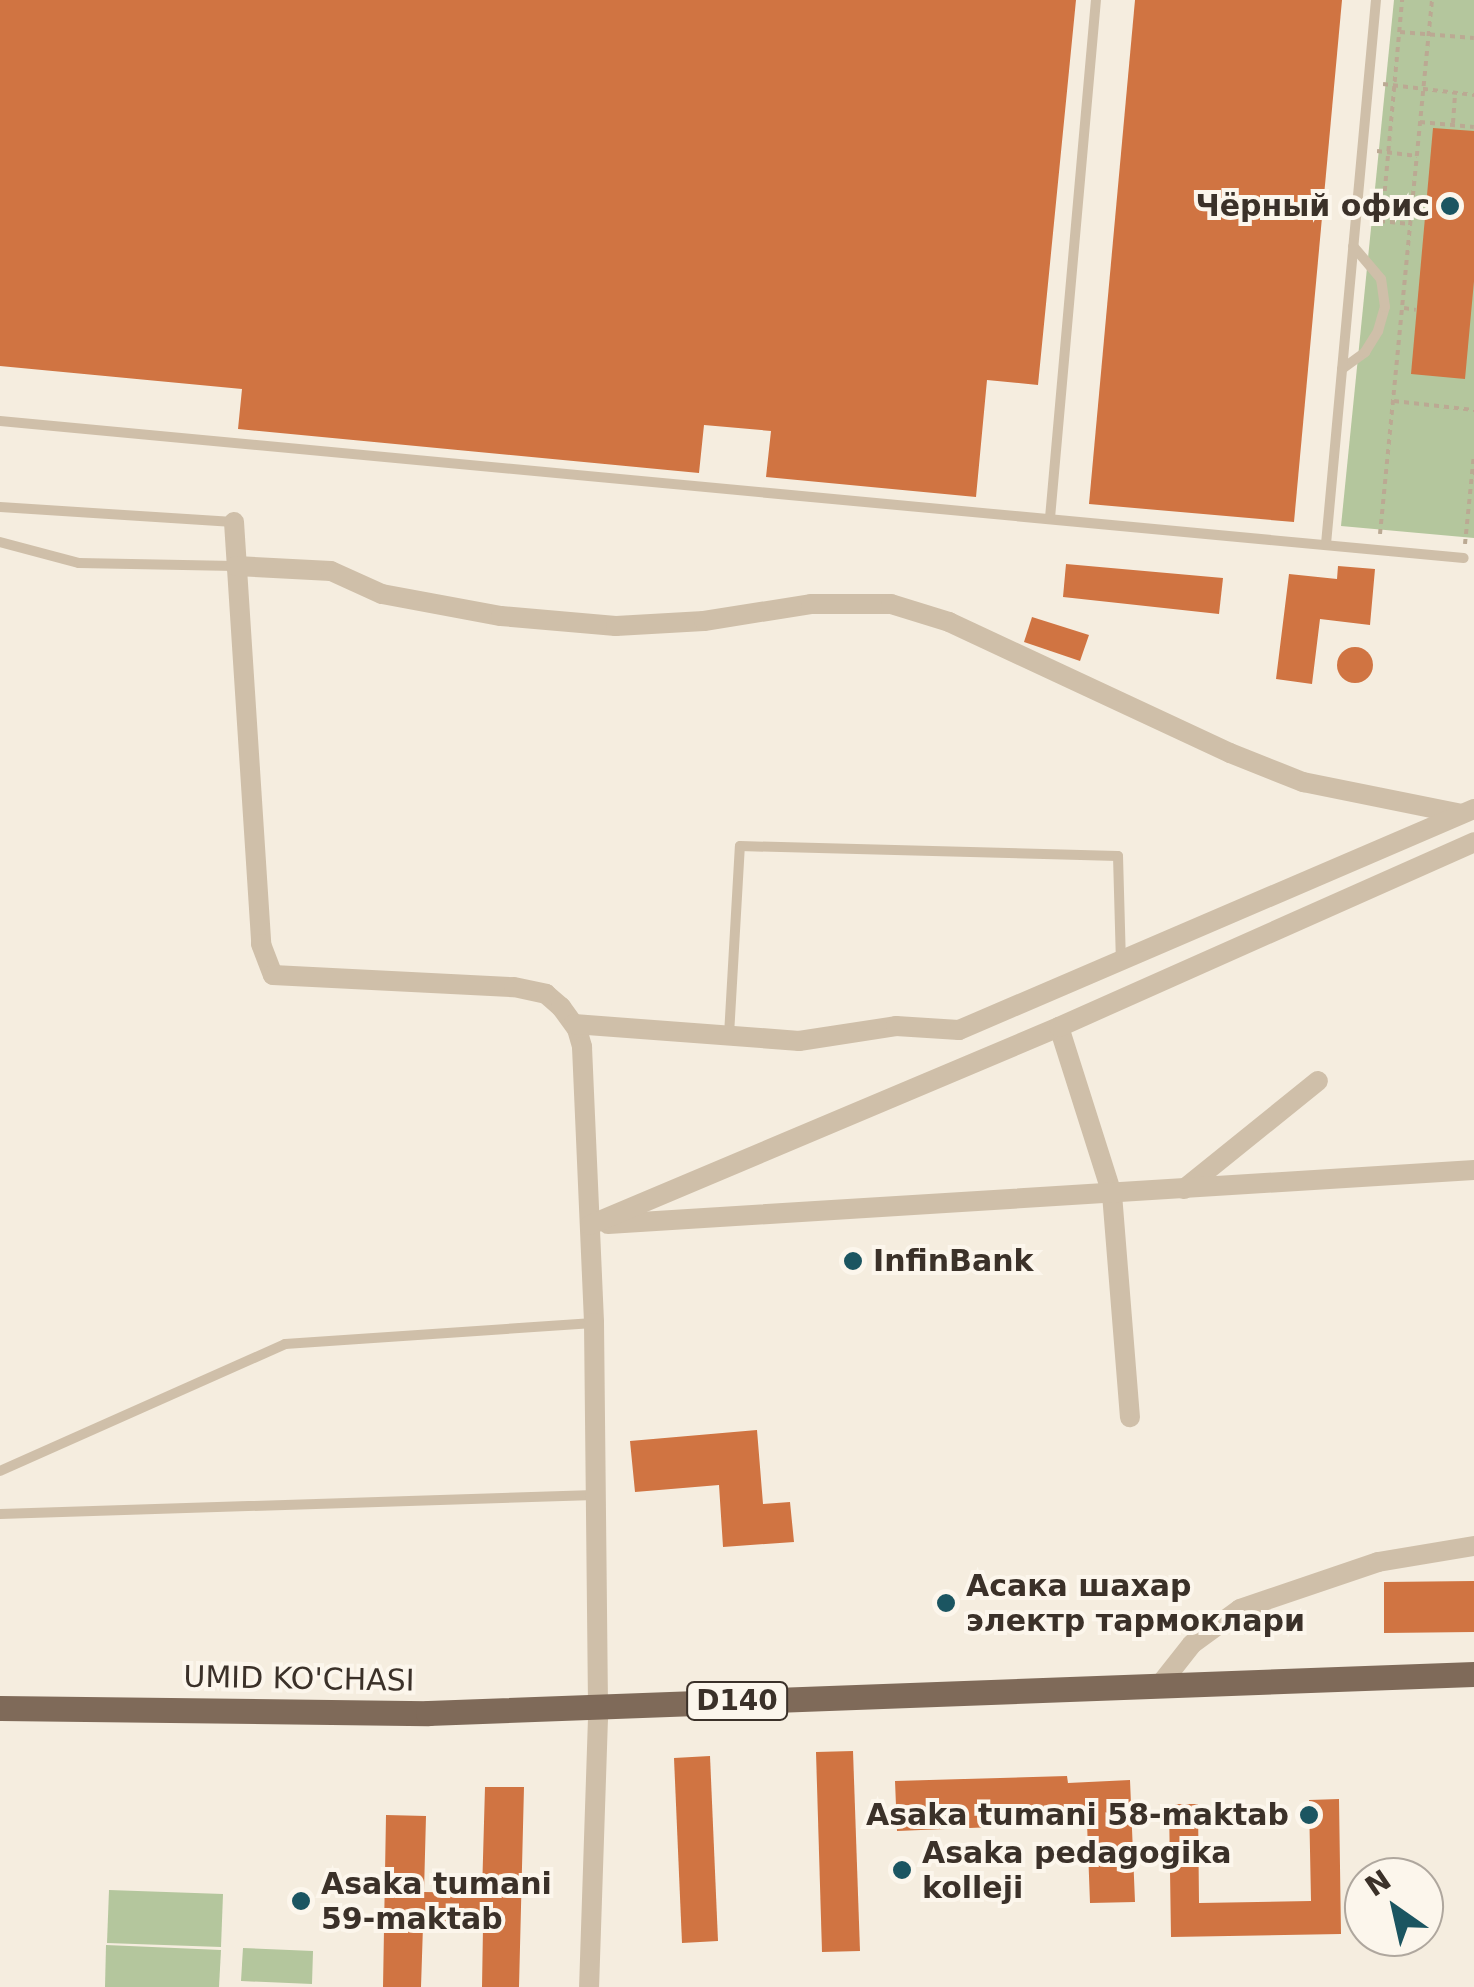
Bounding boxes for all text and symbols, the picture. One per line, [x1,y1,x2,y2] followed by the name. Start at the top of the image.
[1195,188,1430,224] place label: Чёрный офис
[1439,195,1461,217] marker: Чёрный офис
[873,1243,1034,1279] place label: InfinBank
[842,1250,864,1272] marker: InfinBank
[966,1568,1305,1638] place label: Асака шахар электр тармоклари
[935,1592,957,1614] marker: Асака шахар электр тармоклари
[183,1659,415,1699] street label: UMID KO'CHASI
[684,1678,790,1724] road number: D140
[866,1797,1289,1833] place label: Asaka tumani 58-maktab
[1298,1804,1320,1826] marker: Asaka tumani 58-maktab
[922,1835,1232,1906] place label: Asaka pedagogika kolleji
[1344,1857,1444,1957] north arrow
[891,1859,913,1881] marker: Asaka pedagogika kolleji
[1359,1863,1397,1904] text: N
[321,1866,552,1936] place label: Asaka tumani 59-maktab
[290,1890,312,1912] marker: Asaka tumani 59-maktab

